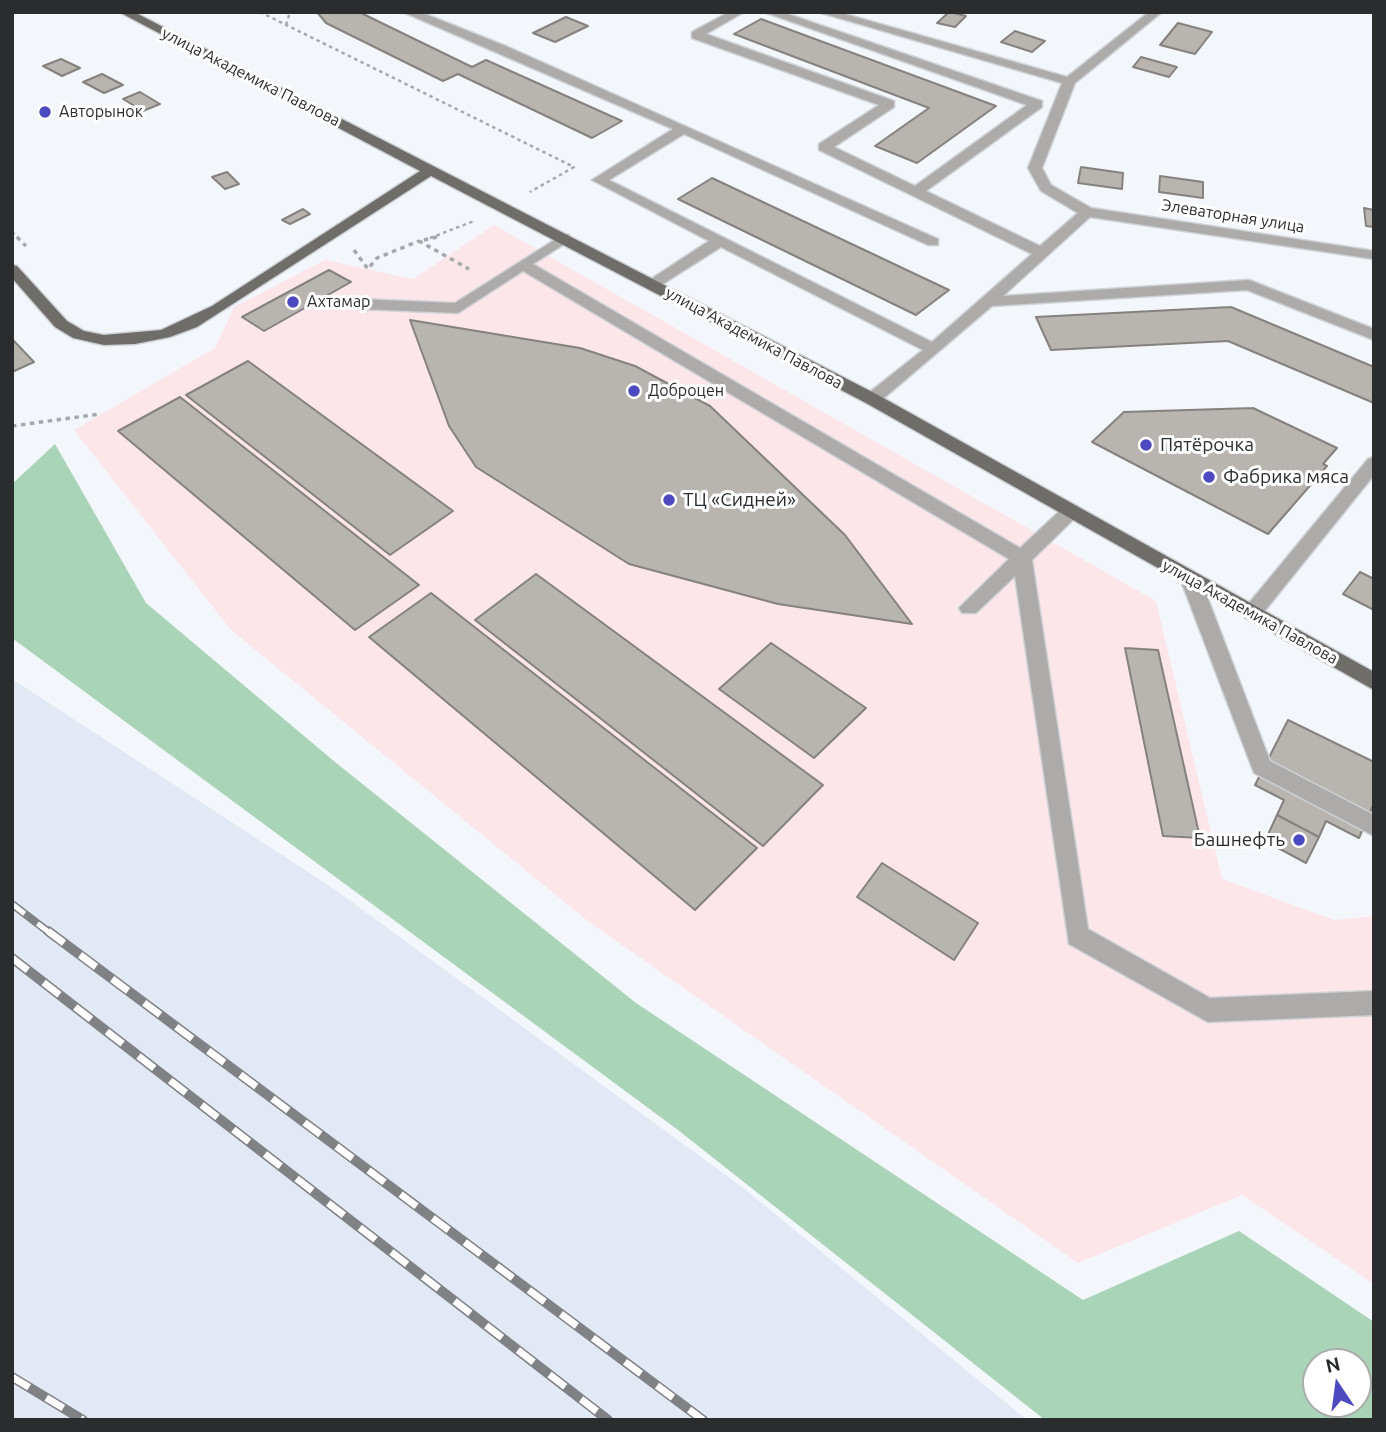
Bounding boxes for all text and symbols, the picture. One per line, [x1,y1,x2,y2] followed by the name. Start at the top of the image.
[159,24,343,130] street label: улица Академика Павлова
[59,102,143,122] place label: Авторынок
[37,104,53,120] marker: Авторынок
[1160,195,1306,237] street label: Элеваторная улица
[662,283,846,393] street label: улица Академика Павлова
[307,292,370,312] place label: Ахтамар
[285,294,301,310] marker: Ахтамар
[648,381,724,401] place label: Доброцен
[626,383,642,399] marker: Доброцен
[1160,434,1254,456] place label: Пятёрочка
[1138,437,1154,453] marker: Пятёрочка
[1223,466,1349,488] place label: Фабрика мяса
[1201,469,1217,485] marker: Фабрика мяса
[683,489,796,511] place label: ТЦ «Сидней»
[661,492,677,508] marker: ТЦ «Сидней»
[1159,556,1341,668] street label: улица Академика Павлова
[1194,829,1285,851] place label: Башнефть
[1291,832,1307,848] marker: Башнефть
[1302,1348,1372,1418] north arrow
[1323,1352,1342,1377] text: N

